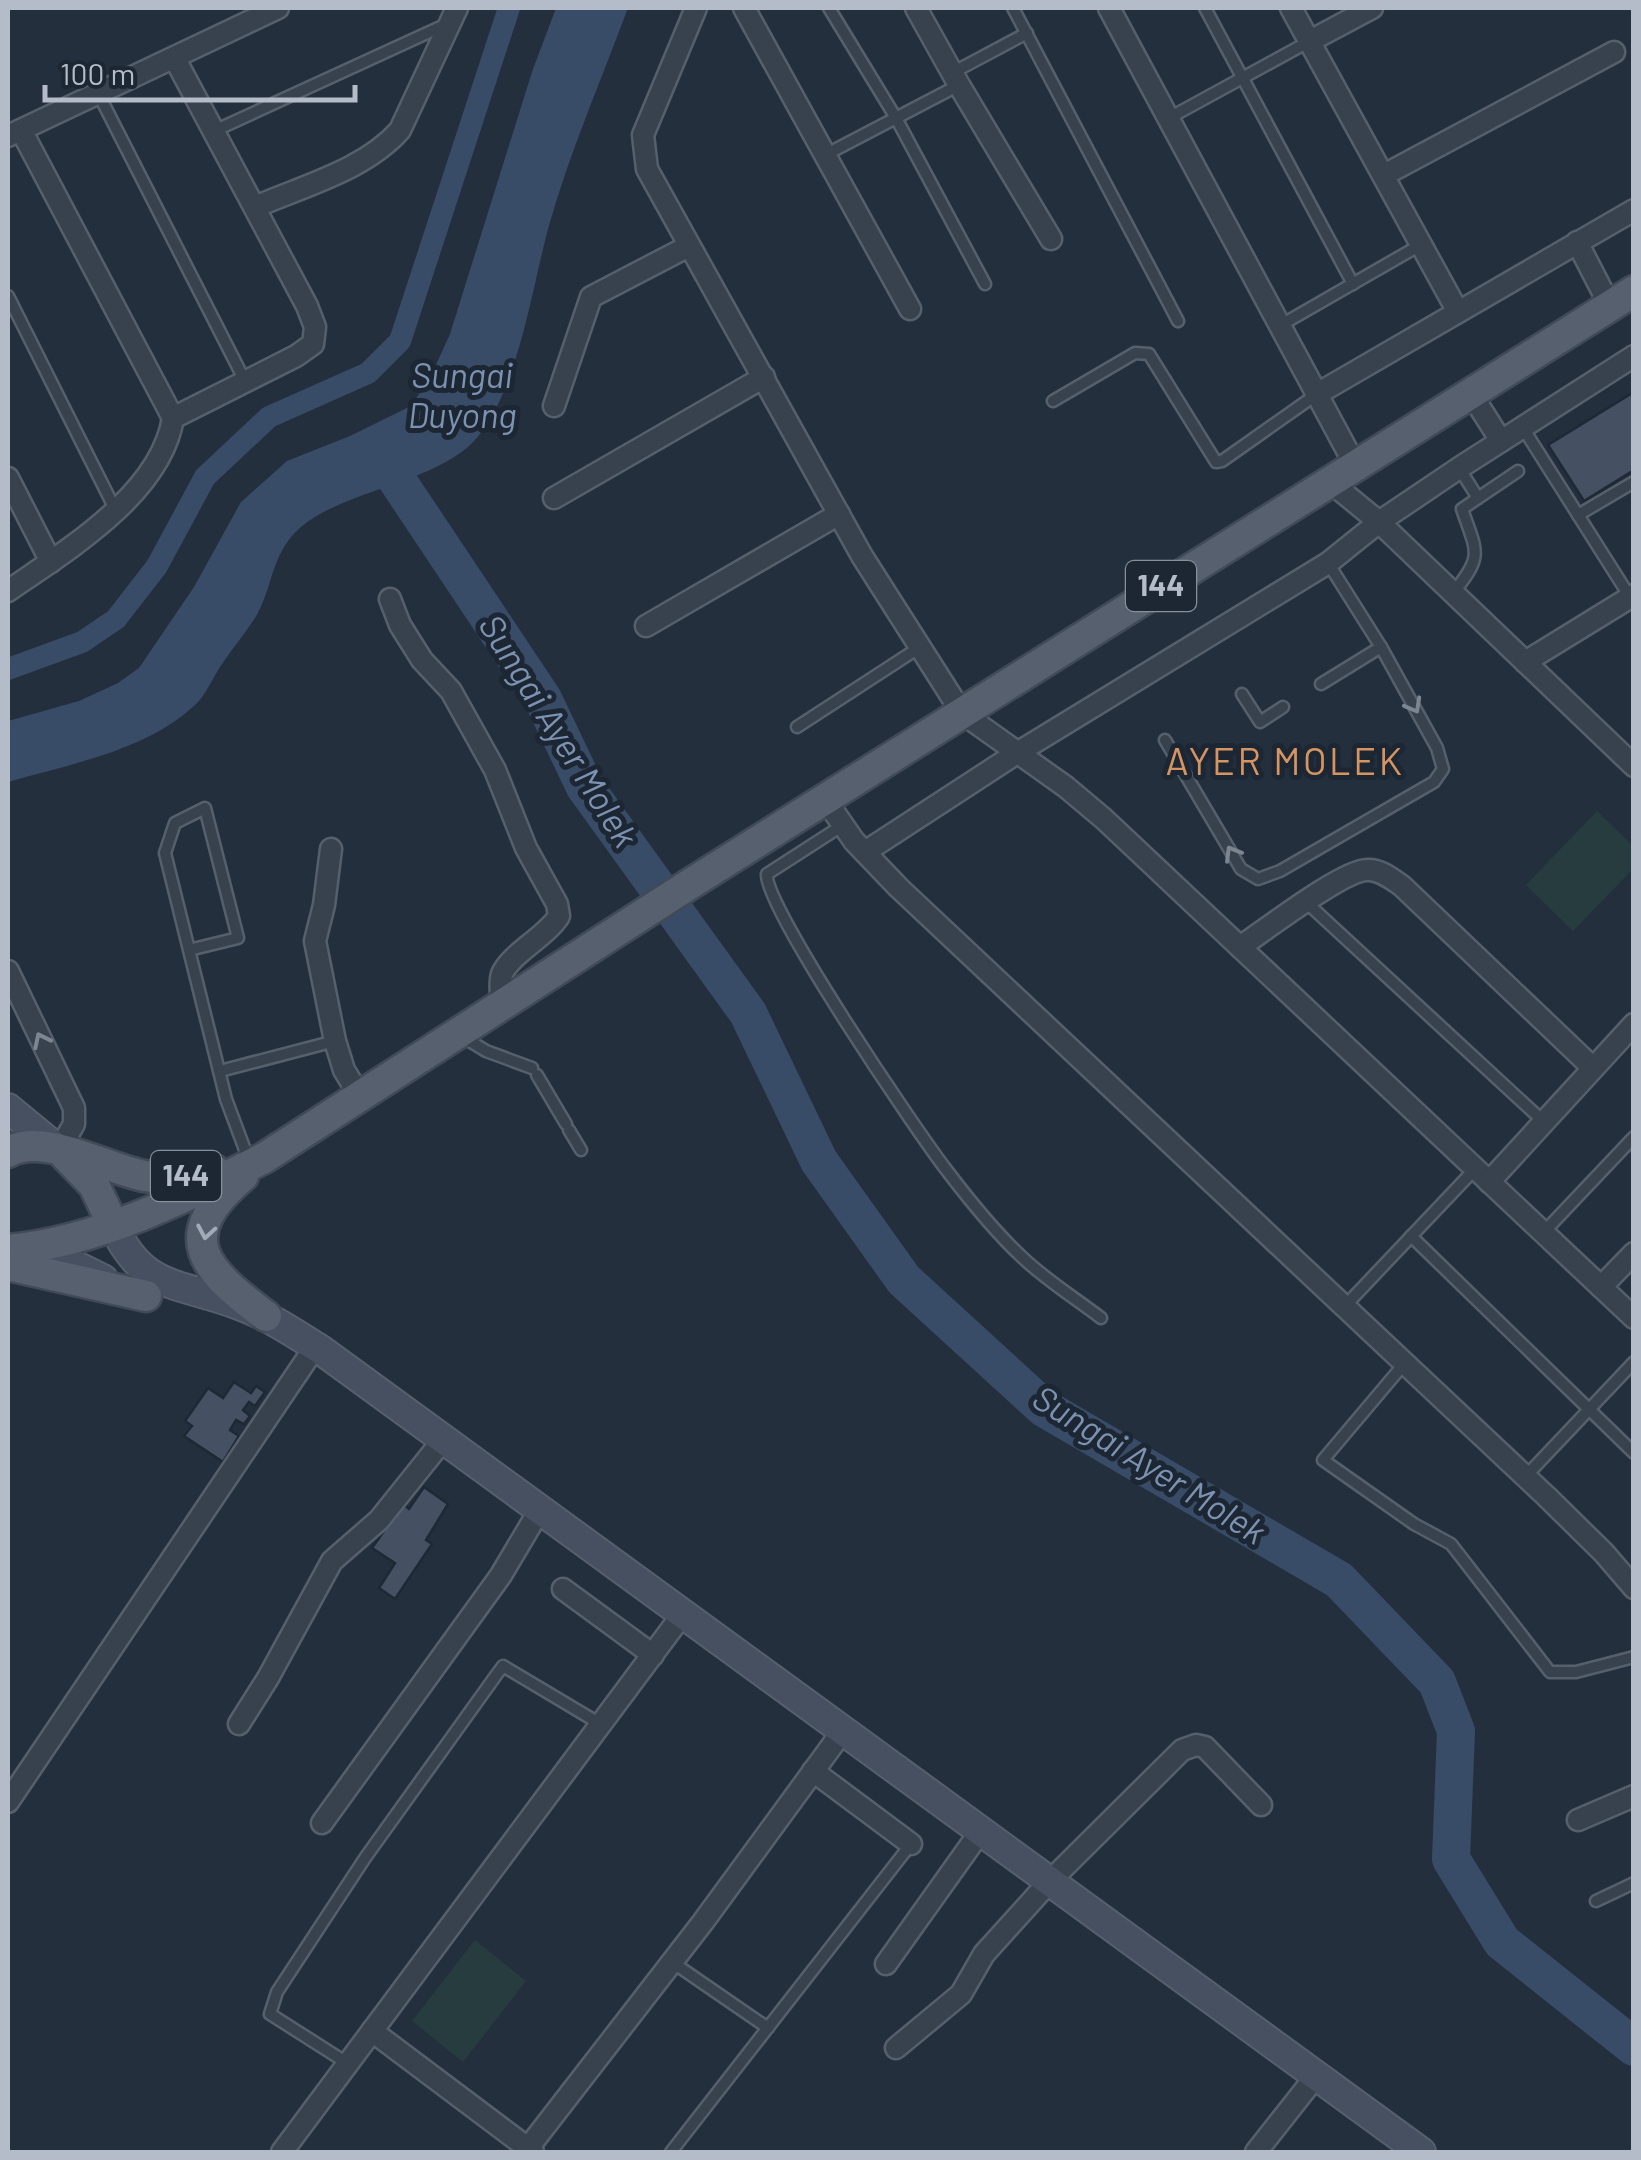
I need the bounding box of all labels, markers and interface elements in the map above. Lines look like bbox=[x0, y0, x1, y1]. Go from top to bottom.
scale bar bbox=[45, 40, 355, 102]
text: 100 m bbox=[60, 55, 135, 91]
water label: Sungai Duyong bbox=[408, 353, 516, 435]
road number: 144 bbox=[1126, 561, 1196, 611]
water label: Sungai Ayer Molek bbox=[471, 606, 648, 854]
one-way arrow bbox=[1401, 695, 1421, 713]
district label: AYER MOLEK bbox=[1166, 737, 1404, 783]
one-way arrow bbox=[1225, 846, 1244, 864]
one-way arrow bbox=[33, 1032, 53, 1050]
road number: 144 bbox=[151, 1151, 221, 1201]
one-way arrow bbox=[196, 1223, 218, 1240]
water label: Sungai Ayer Molek bbox=[1026, 1375, 1274, 1552]

